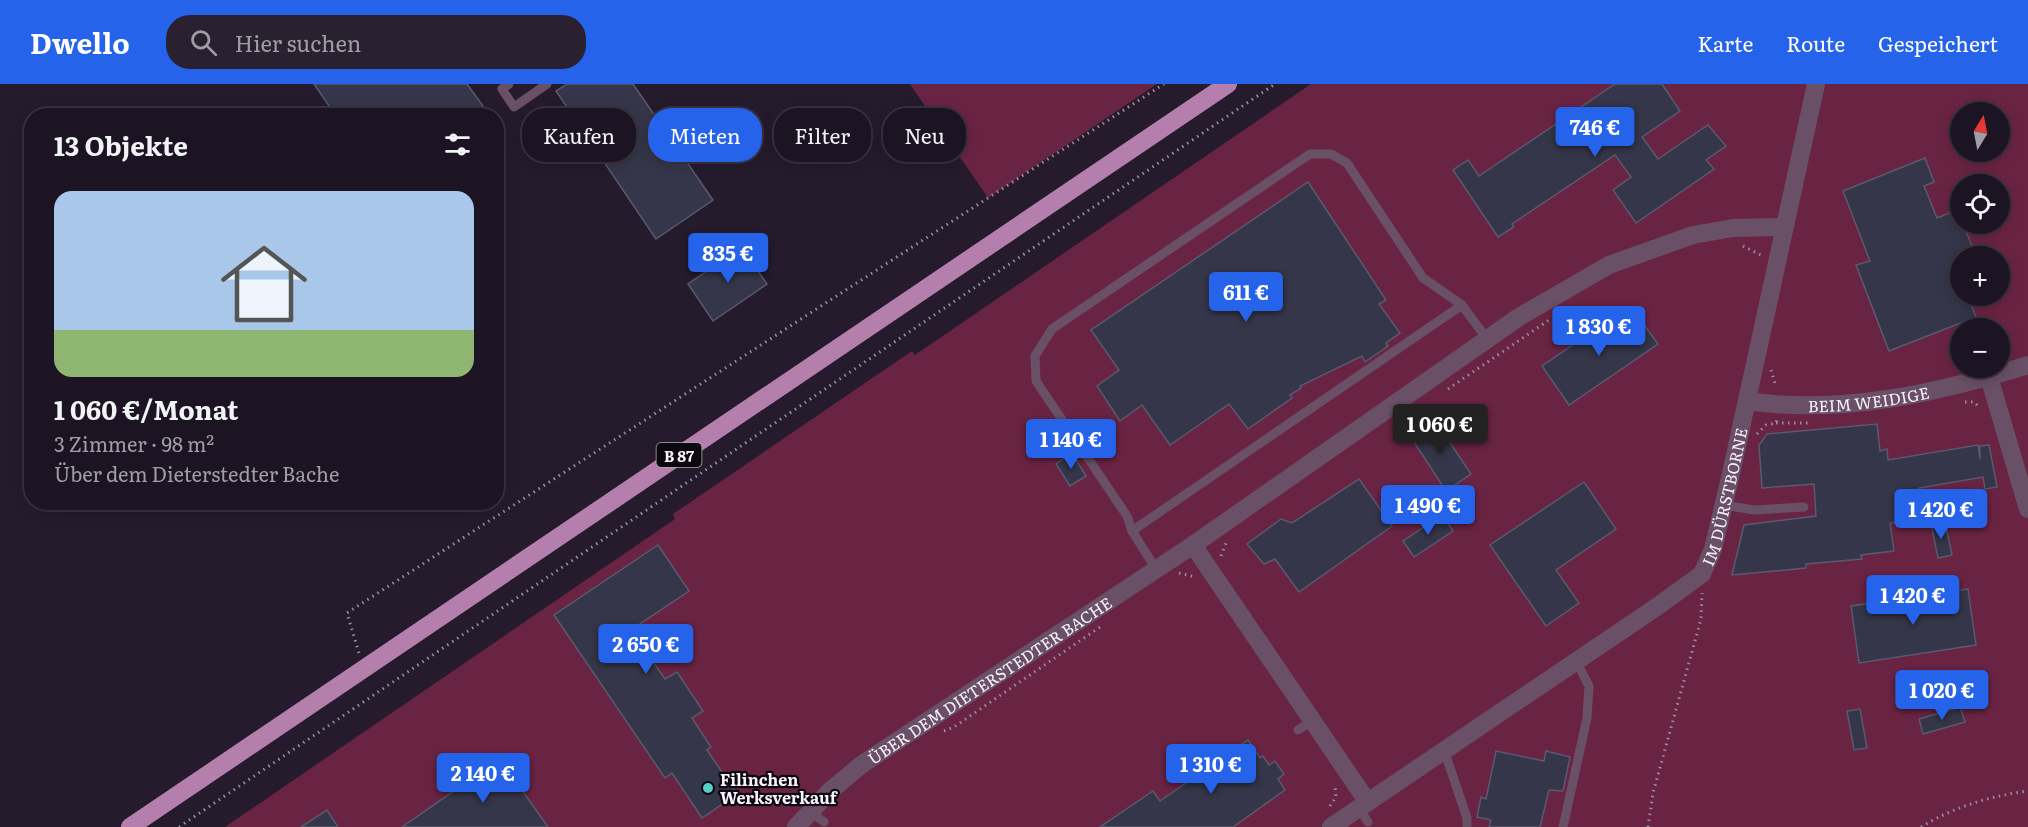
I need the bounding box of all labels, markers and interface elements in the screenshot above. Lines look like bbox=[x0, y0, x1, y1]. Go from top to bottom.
search box bbox=[166, 15, 586, 69]
text: Dwello bbox=[30, 21, 130, 63]
icon: search bbox=[187, 26, 220, 59]
text: Hier suchen bbox=[235, 26, 361, 59]
text: Karte bbox=[1697, 27, 1753, 58]
text: Route bbox=[1786, 27, 1845, 58]
text: Gespeichert bbox=[1878, 27, 1998, 58]
north arrow bbox=[1950, 102, 2010, 162]
map controls bbox=[1950, 102, 2010, 378]
pin: 746 € bbox=[1553, 107, 1637, 158]
chip: Kaufen bbox=[522, 108, 636, 162]
chip: Mieten bbox=[648, 108, 762, 162]
chip: Filter bbox=[774, 108, 871, 162]
chip: Neu bbox=[883, 108, 966, 162]
text: 746 € bbox=[1569, 111, 1621, 141]
text: 13 Objekte bbox=[54, 125, 188, 164]
icon: filters bbox=[441, 128, 474, 161]
button: locate bbox=[1950, 174, 2010, 234]
icon: home bbox=[210, 230, 318, 338]
pin: 835 € bbox=[686, 233, 770, 284]
text: 835 € bbox=[702, 237, 754, 267]
button: + bbox=[1950, 246, 2010, 306]
pin: 611 € bbox=[1204, 272, 1288, 323]
text: 611 € bbox=[1223, 276, 1269, 306]
pin: 1 830 € bbox=[1544, 306, 1654, 357]
text: 1 830 € bbox=[1566, 310, 1632, 340]
button: − bbox=[1950, 318, 2010, 378]
street label: BEIM WEIDIGE bbox=[1808, 380, 1931, 417]
text: 1 060 €/Monat bbox=[54, 389, 238, 428]
pin: 1 060 € bbox=[1385, 404, 1495, 455]
text: 1 060 € bbox=[1407, 408, 1473, 438]
pin: 1 140 € bbox=[1016, 419, 1126, 470]
text: 1 140 € bbox=[1040, 423, 1102, 453]
street label: IM DÜRSTBORNE bbox=[1695, 425, 1753, 570]
text: 3 Zimmer · 98 m² bbox=[54, 428, 214, 458]
road number: B 87 bbox=[656, 443, 702, 467]
text: Über dem Dieterstedter Bache bbox=[54, 458, 339, 488]
pin: 1 490 € bbox=[1373, 485, 1483, 536]
text: 1 490 € bbox=[1395, 489, 1461, 519]
pin: 1 420 € bbox=[1886, 489, 1996, 540]
text: 1 420 € bbox=[1908, 493, 1974, 523]
pin: 1 420 € bbox=[1858, 575, 1968, 626]
text: 1 420 € bbox=[1880, 579, 1946, 609]
street label: ÜBER DEM DIETERSTEDTER BACHE bbox=[862, 590, 1116, 770]
pin: 2 650 € bbox=[591, 624, 701, 675]
text: 2 650 € bbox=[612, 628, 680, 658]
pin: 1 020 € bbox=[1887, 670, 1997, 721]
text: 1 020 € bbox=[1909, 674, 1975, 704]
pin: 1 310 € bbox=[1156, 744, 1266, 795]
text: 1 310 € bbox=[1180, 748, 1242, 778]
pin: 2 140 € bbox=[428, 753, 538, 804]
text: 2 140 € bbox=[451, 757, 515, 787]
place label: Filinchen Werksverkauf bbox=[720, 767, 839, 809]
marker: Filinchen Werksverkauf bbox=[701, 781, 715, 795]

